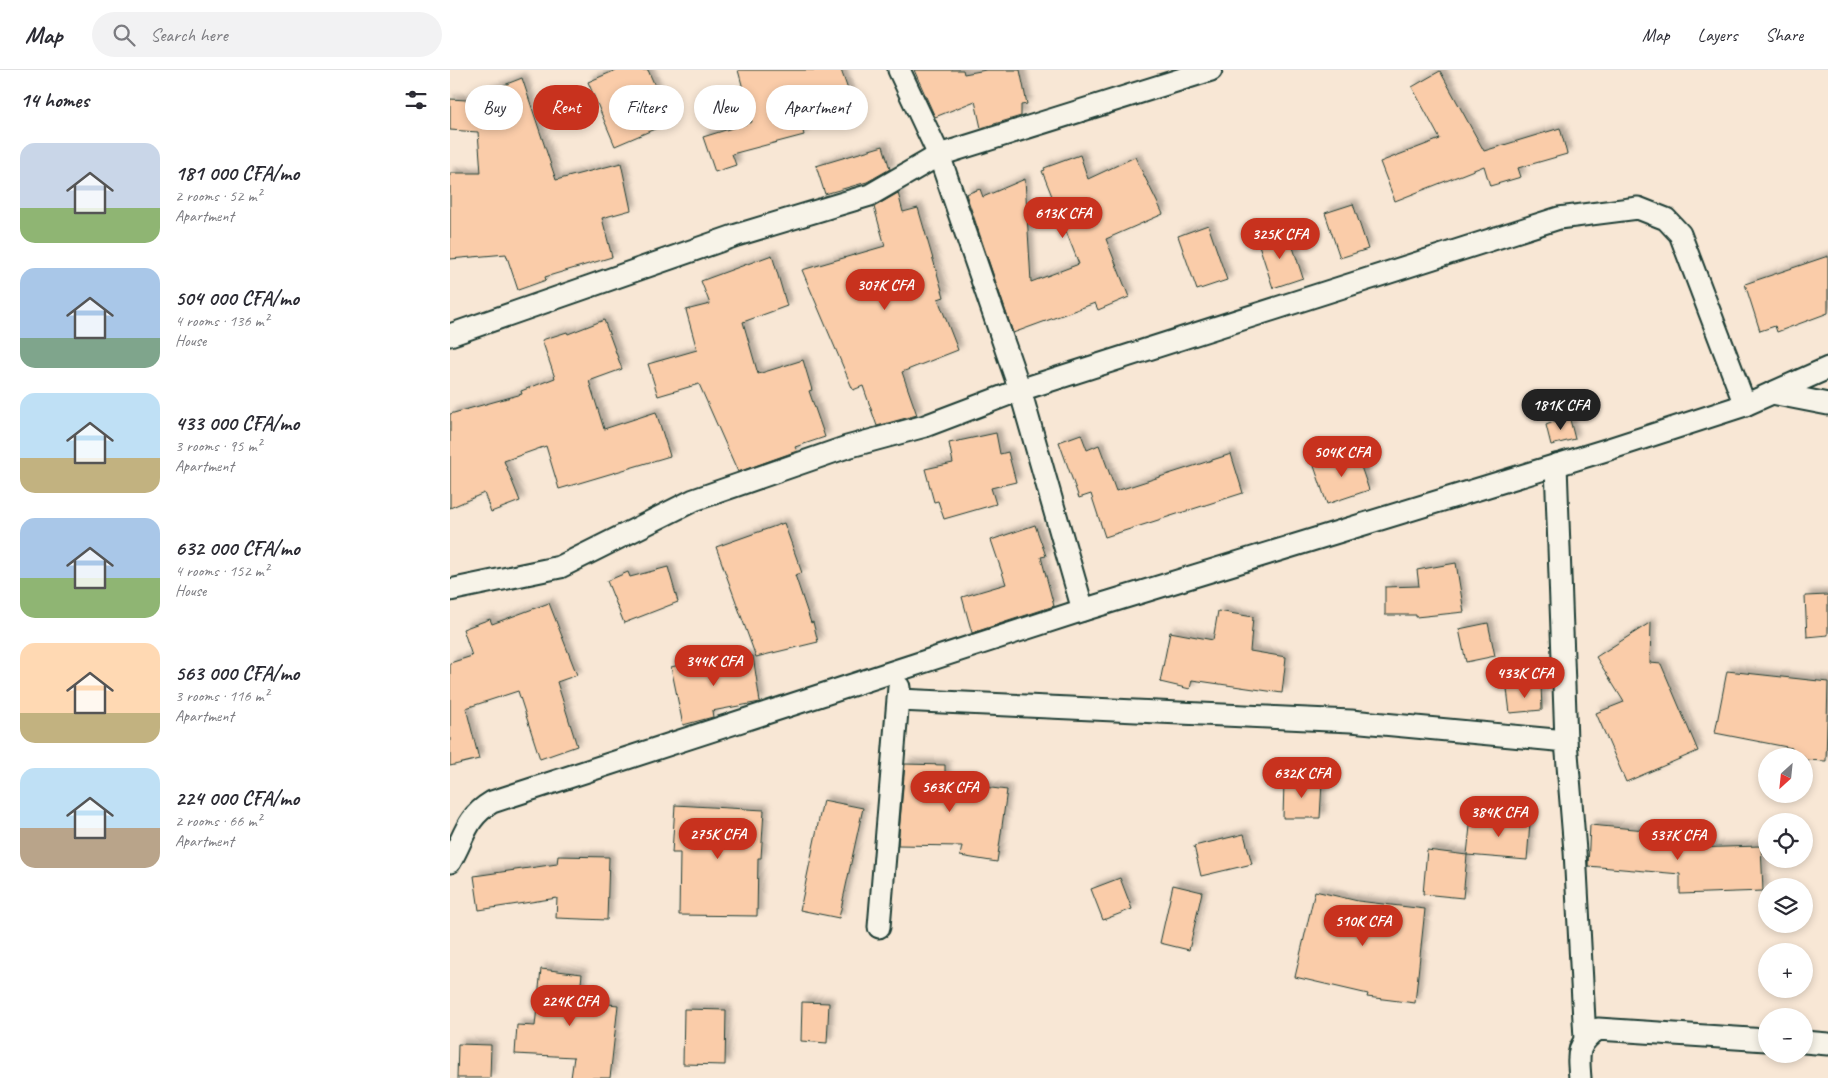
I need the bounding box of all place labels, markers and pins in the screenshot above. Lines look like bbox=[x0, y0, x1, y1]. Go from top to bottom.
pin: 613K CFA bbox=[1011, 196, 1115, 239]
pin: 325K CFA bbox=[1228, 218, 1332, 260]
pin: 307K CFA bbox=[833, 268, 937, 311]
pin: 181K CFA bbox=[1509, 388, 1613, 431]
pin: 504K CFA bbox=[1290, 436, 1394, 478]
pin: 344K CFA bbox=[662, 644, 766, 687]
pin: 433K CFA bbox=[1473, 656, 1577, 699]
pin: 632K CFA bbox=[1250, 756, 1354, 799]
pin: 563K CFA bbox=[898, 770, 1002, 813]
pin: 384K CFA bbox=[1447, 796, 1551, 838]
pin: 275K CFA bbox=[666, 818, 770, 860]
pin: 537K CFA bbox=[1626, 818, 1730, 861]
pin: 510K CFA bbox=[1311, 904, 1415, 947]
pin: 224K CFA bbox=[518, 984, 622, 1027]

